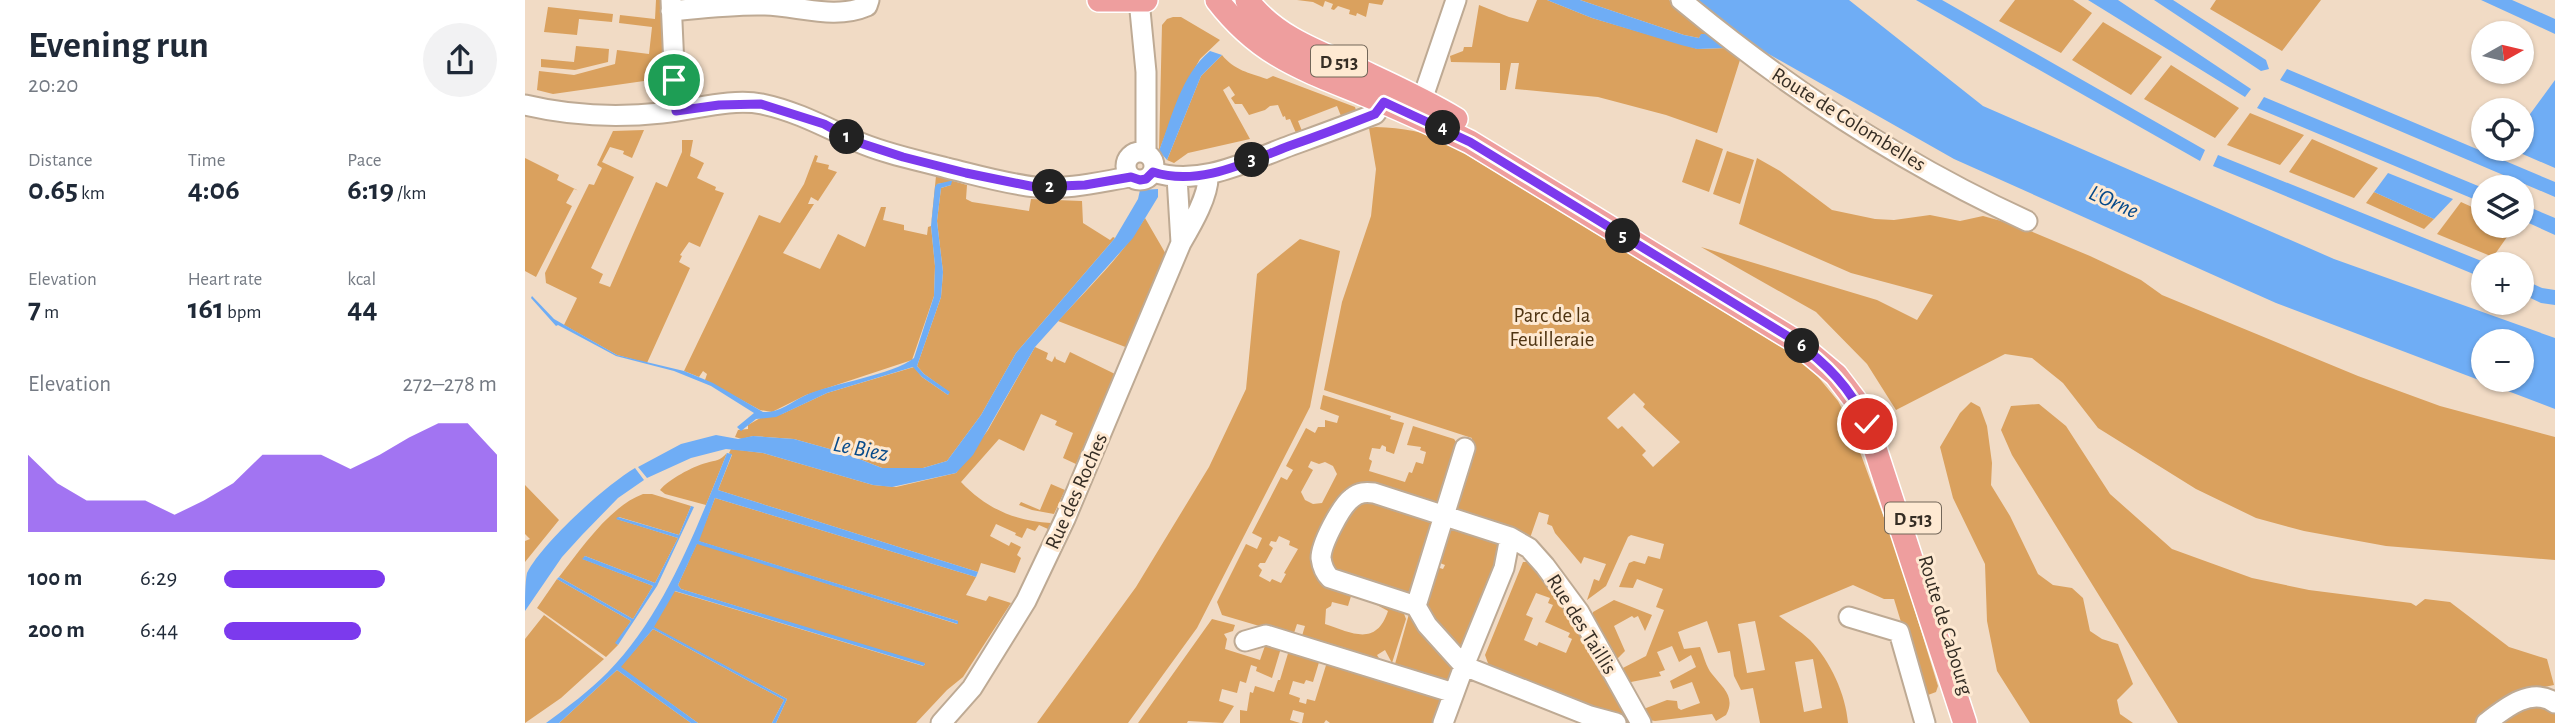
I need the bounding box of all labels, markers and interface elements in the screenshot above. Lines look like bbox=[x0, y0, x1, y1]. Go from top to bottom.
north arrow bbox=[2471, 21, 2534, 84]
map controls bbox=[2471, 21, 2534, 392]
button: share bbox=[423, 23, 497, 97]
text: Evening run bbox=[28, 27, 209, 65]
road number: D 513 bbox=[1311, 45, 1367, 76]
pin bbox=[644, 50, 704, 110]
icon: arrive bbox=[655, 61, 693, 99]
street label: Route de Colombelles bbox=[1768, 64, 1929, 175]
text: 20:20 bbox=[28, 74, 79, 97]
button: locate bbox=[2471, 98, 2534, 161]
pin: 4 bbox=[1425, 110, 1461, 146]
text: 4 bbox=[1438, 118, 1447, 137]
pin: 1 bbox=[829, 120, 865, 154]
text: 1 bbox=[843, 127, 850, 146]
pin: 3 bbox=[1235, 142, 1269, 178]
text: 3 bbox=[1247, 150, 1256, 169]
text: Distance bbox=[28, 151, 92, 170]
text: Time bbox=[188, 151, 226, 170]
text: Pace bbox=[347, 151, 382, 170]
pin: 2 bbox=[1033, 170, 1067, 204]
text: 0.65 bbox=[28, 175, 78, 205]
text: 4:06 bbox=[188, 175, 240, 205]
text: 6:19 bbox=[347, 175, 394, 205]
button: layers bbox=[2471, 175, 2534, 238]
text: 2 bbox=[1045, 177, 1054, 196]
water label: L'Orne bbox=[2085, 181, 2142, 223]
text: km bbox=[78, 184, 105, 203]
text: /km bbox=[394, 184, 426, 203]
pin: 5 bbox=[1605, 218, 1641, 254]
text: 5 bbox=[1618, 226, 1627, 245]
button: + bbox=[2471, 252, 2534, 315]
text: Elevation bbox=[28, 270, 97, 289]
text: Heart rate bbox=[188, 270, 262, 289]
text: kcal bbox=[347, 270, 376, 289]
text: 7 bbox=[28, 294, 41, 324]
text: 161 bbox=[188, 294, 224, 324]
text: 44 bbox=[347, 294, 378, 324]
text: m bbox=[41, 303, 59, 322]
text: bpm bbox=[224, 303, 261, 322]
park label: Parc de la Feuilleraie bbox=[1510, 305, 1594, 350]
pin: 6 bbox=[1785, 328, 1819, 364]
button: − bbox=[2471, 329, 2534, 392]
text: 6 bbox=[1797, 336, 1806, 355]
text: Elevation bbox=[28, 373, 111, 396]
text: 272–278 m bbox=[402, 373, 497, 396]
pin bbox=[1837, 394, 1897, 454]
icon: check bbox=[1848, 405, 1886, 443]
street label: Rue des Roches bbox=[1042, 430, 1111, 552]
water label: Le Biez bbox=[831, 433, 890, 466]
road number: D 513 bbox=[1885, 503, 1941, 534]
street label: Route de Cabourg bbox=[1914, 553, 1977, 698]
text: 100 m bbox=[28, 567, 82, 590]
text: 6:29 bbox=[140, 567, 177, 590]
street label: Rue des Taillis bbox=[1543, 570, 1621, 678]
text: 200 m bbox=[28, 619, 85, 642]
text: 6:44 bbox=[140, 619, 178, 642]

